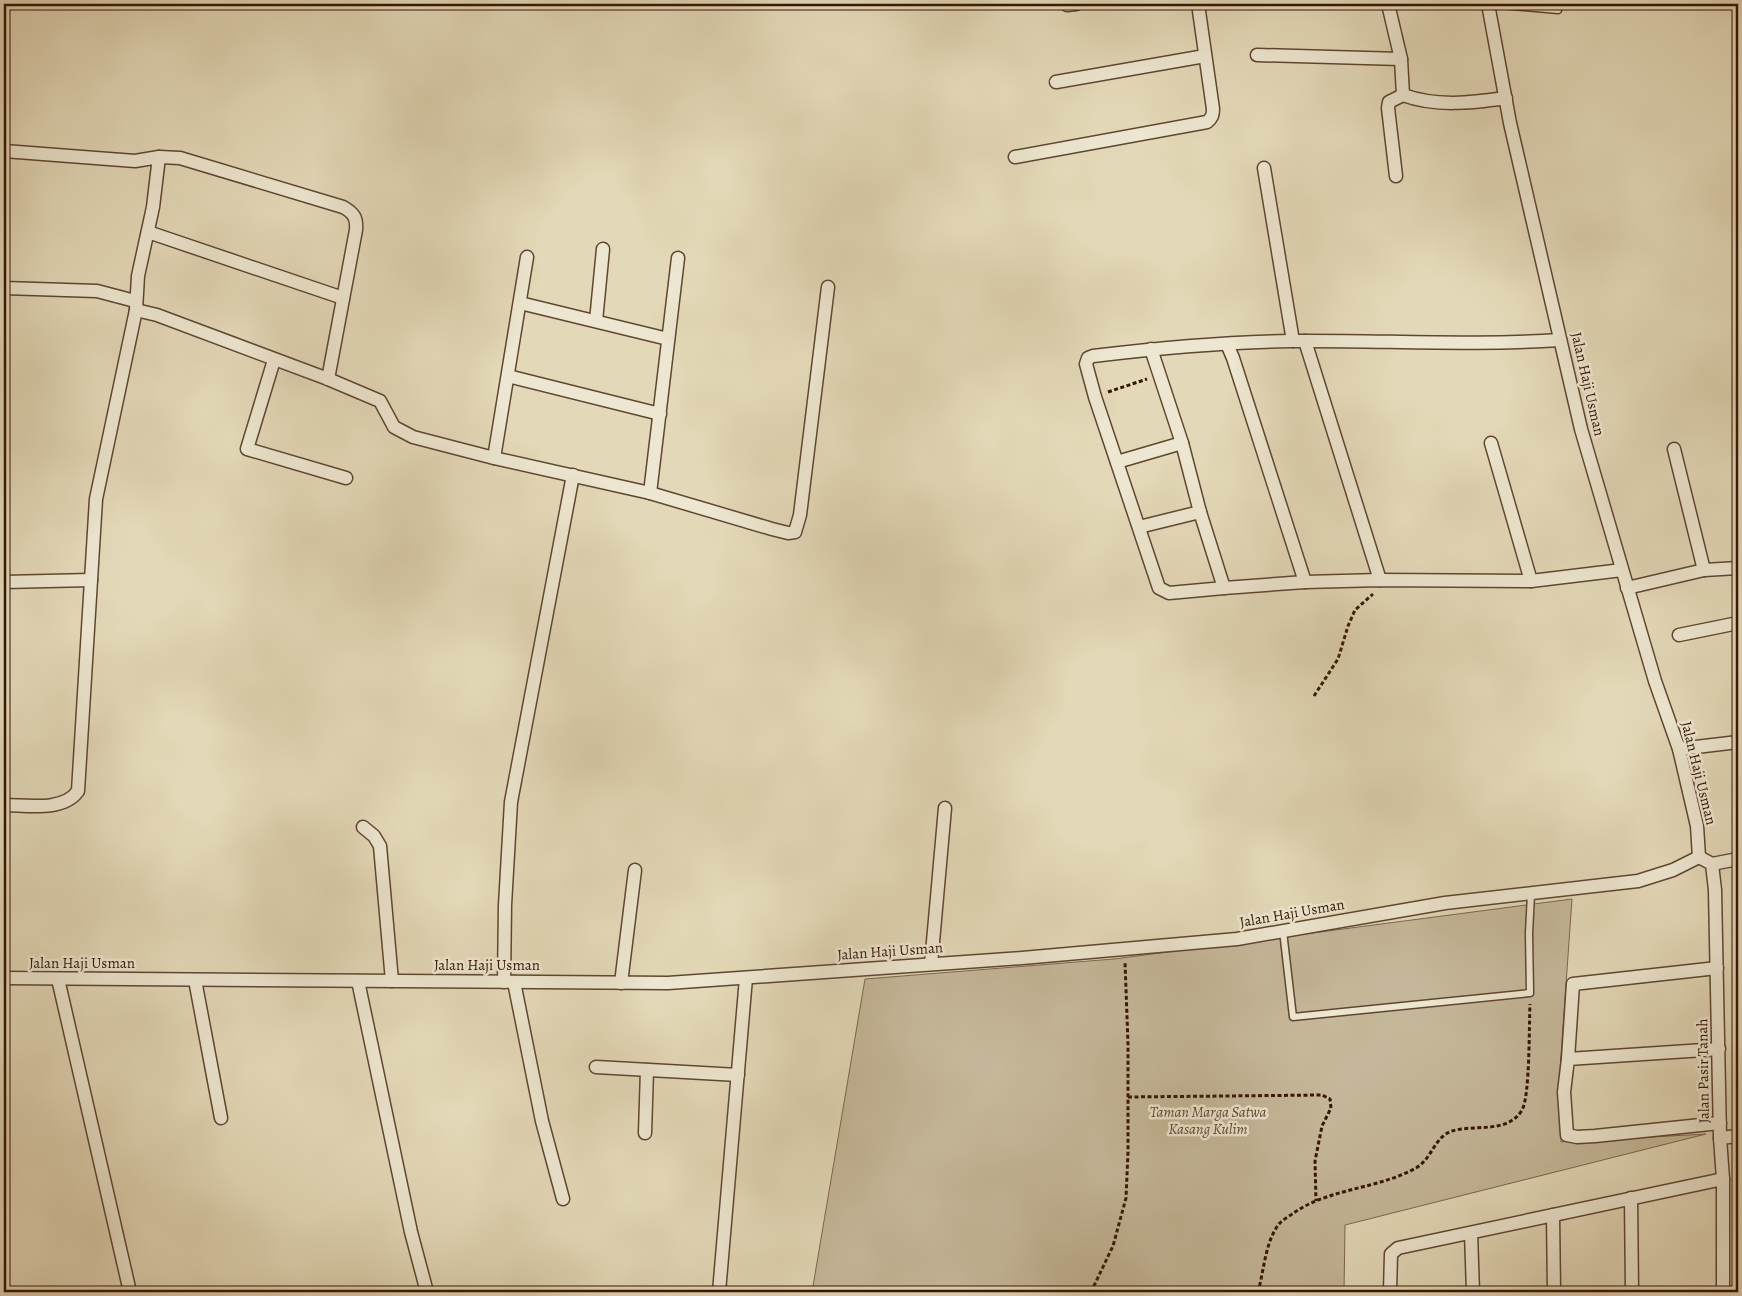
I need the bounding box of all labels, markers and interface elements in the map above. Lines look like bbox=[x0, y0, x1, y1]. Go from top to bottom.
street label: Jalan Haji Usman bbox=[1566, 330, 1610, 438]
street label: Jalan Haji Usman bbox=[1676, 719, 1722, 827]
street label: Jalan Haji Usman bbox=[1238, 894, 1346, 932]
street label: Jalan Haji Usman bbox=[836, 937, 944, 965]
street label: Jalan Haji Usman bbox=[29, 953, 135, 973]
street label: Jalan Haji Usman bbox=[434, 955, 540, 975]
street label: Jalan Pasir Tanah bbox=[1692, 1018, 1714, 1124]
park label: Taman Marga Satwa Kasang Kulim bbox=[1150, 1102, 1266, 1139]

